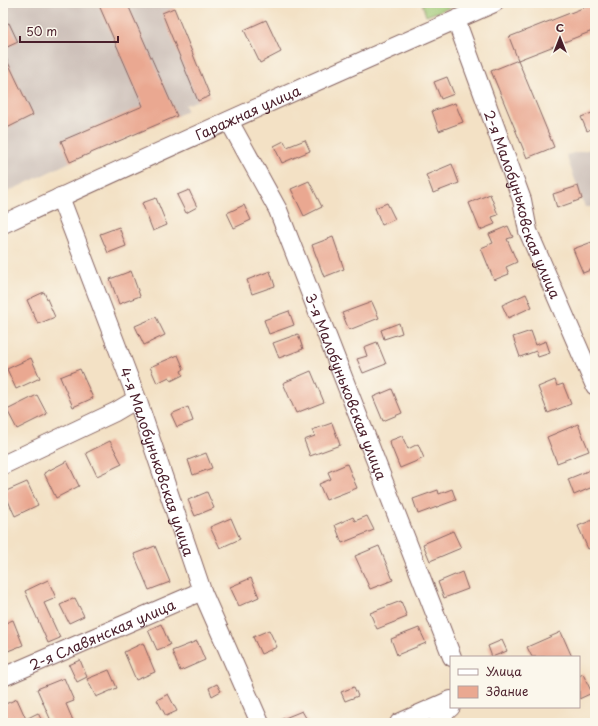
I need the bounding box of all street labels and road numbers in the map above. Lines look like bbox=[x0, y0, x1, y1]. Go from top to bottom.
street label: Гаражная улица bbox=[192, 79, 304, 145]
street label: 2-я Малобуньковская улица bbox=[479, 107, 566, 302]
street label: 3-я Малобуньковская улица bbox=[301, 290, 393, 483]
street label: 4-я Малобуньковская улица bbox=[115, 364, 200, 559]
street label: 2-я Славянская улица bbox=[26, 593, 179, 675]

